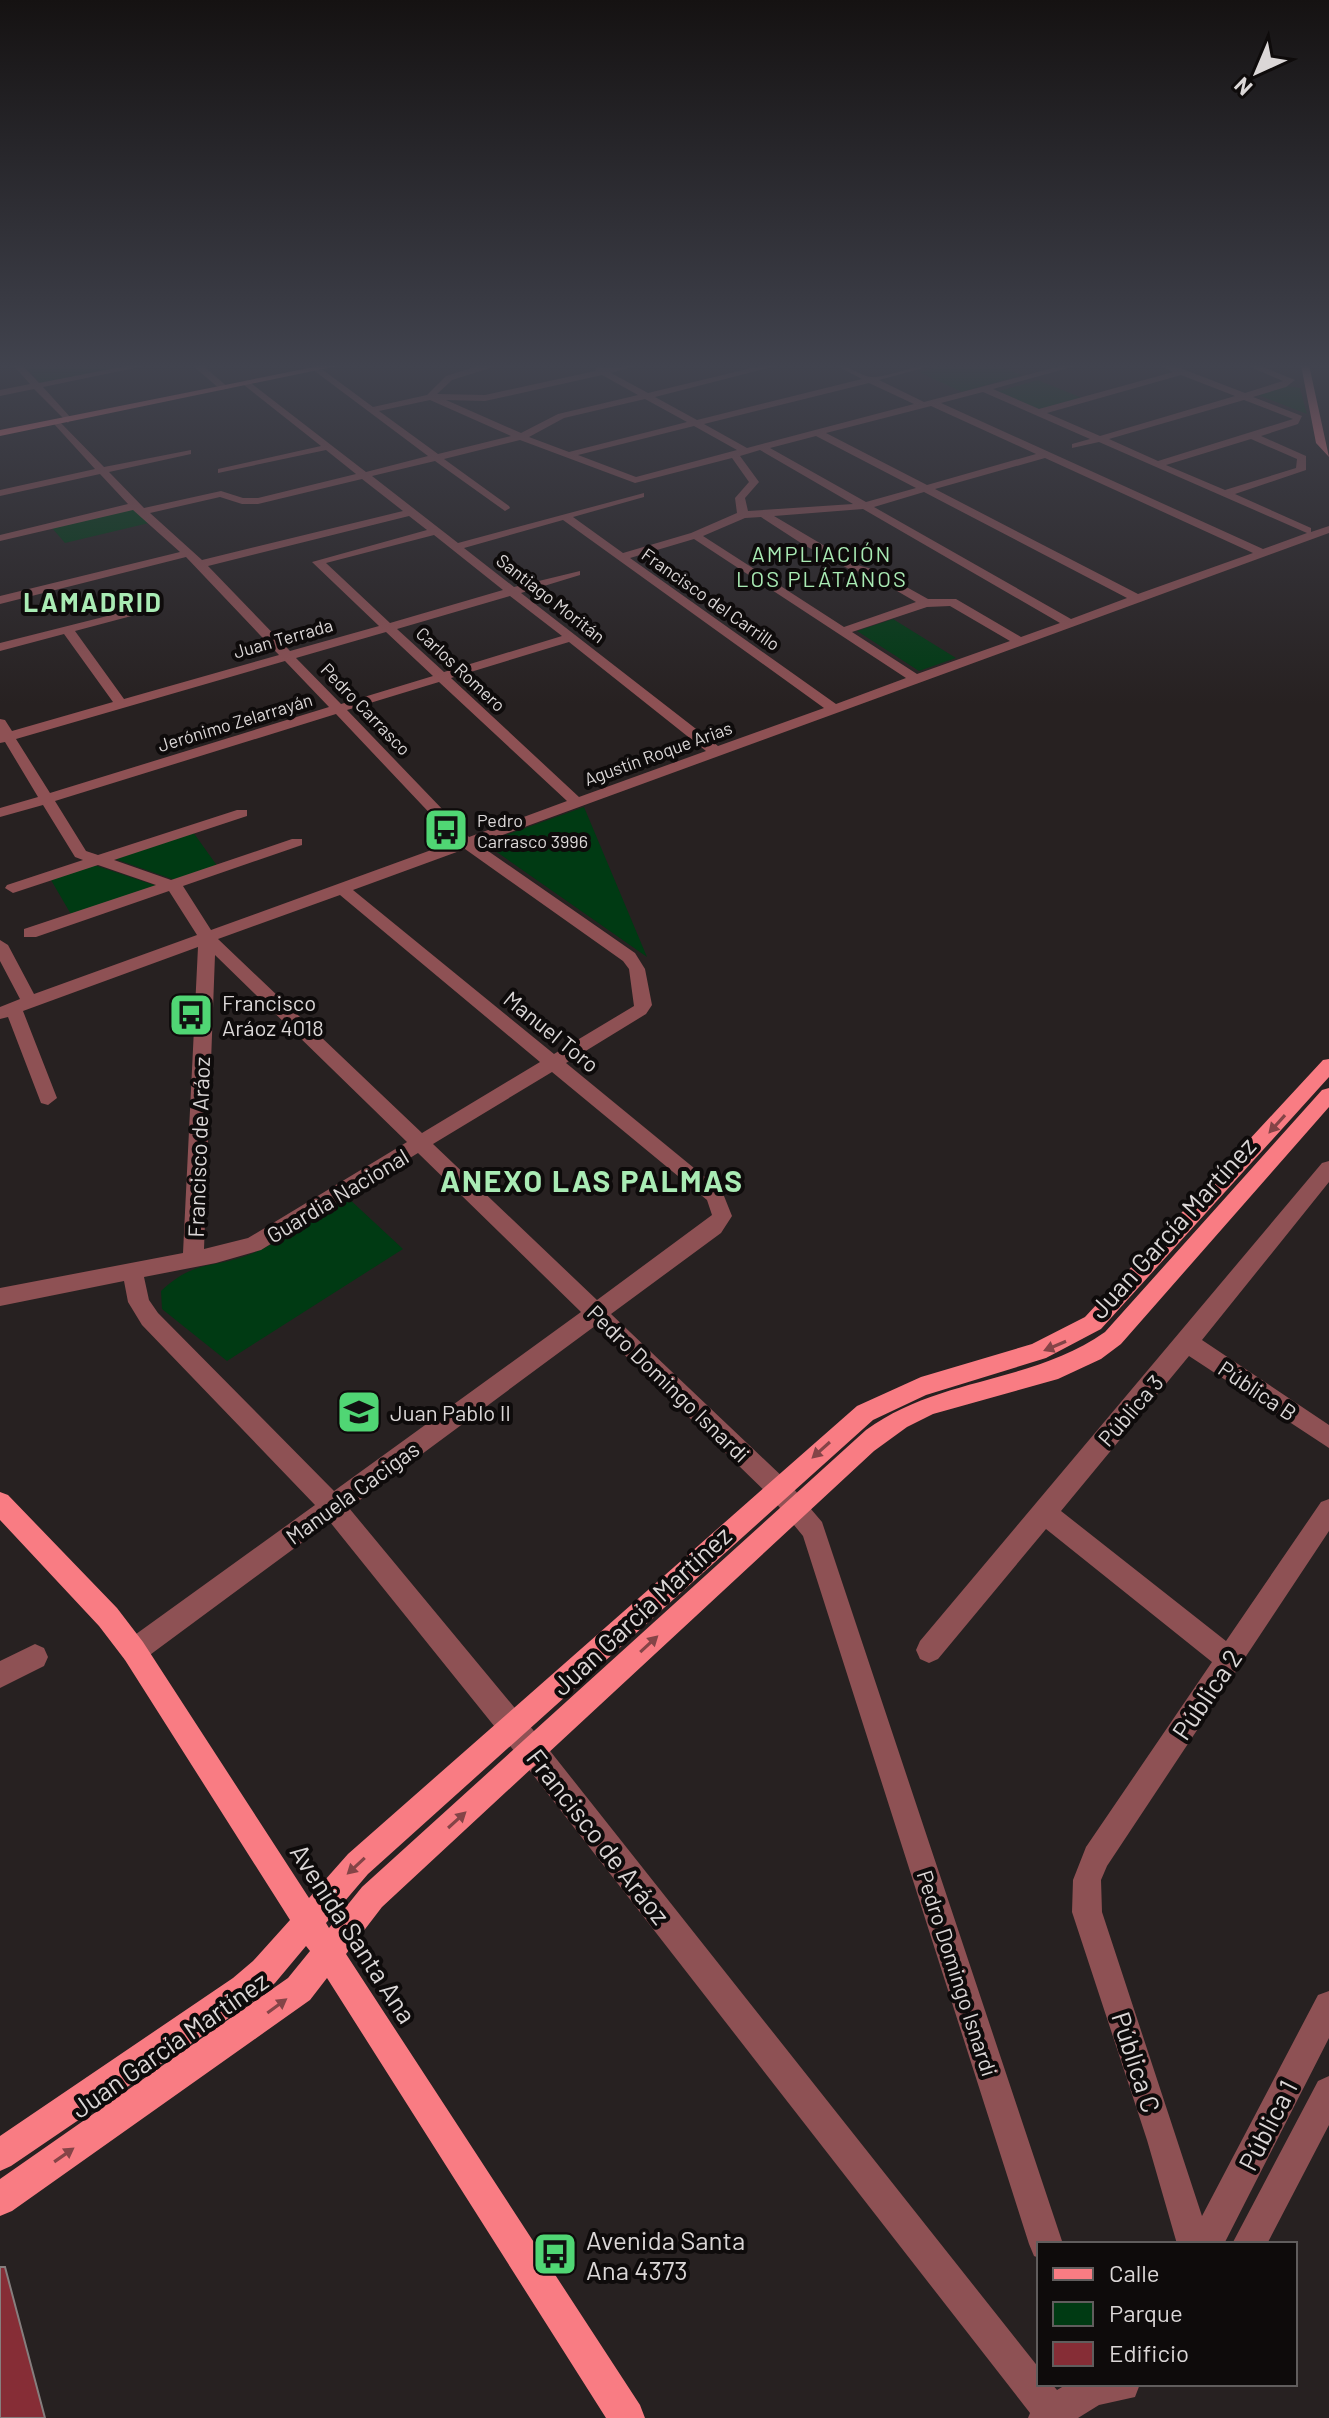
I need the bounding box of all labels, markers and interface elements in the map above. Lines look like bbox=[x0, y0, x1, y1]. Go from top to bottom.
north arrow bbox=[1217, 32, 1297, 112]
text: N bbox=[1228, 73, 1257, 102]
district label: AMPLIACIÓN LOS PLÁTANOS bbox=[736, 540, 908, 591]
street label: Francisco del Carrillo bbox=[638, 543, 784, 655]
street label: Santiago Moritán bbox=[492, 549, 610, 647]
district label: LAMADRID bbox=[23, 586, 163, 617]
street label: Juan Terrada bbox=[231, 613, 335, 663]
street label: Carlos Romero bbox=[412, 622, 510, 716]
street label: Pedro Carrasco bbox=[317, 658, 415, 760]
street label: Jerónimo Zelarrayán bbox=[155, 688, 315, 756]
street label: Agustín Roque Arias bbox=[581, 716, 735, 790]
bus stop icon: Pedro Carrasco 3996 bbox=[422, 806, 470, 854]
place label: Pedro Carrasco 3996 bbox=[477, 809, 588, 852]
street label: Manuel Toro bbox=[499, 985, 605, 1077]
place label: Francisco Aráoz 4018 bbox=[222, 989, 324, 1040]
bus stop icon: Francisco Aráoz 4018 bbox=[167, 991, 215, 1039]
street label: Francisco de Aráoz bbox=[182, 1056, 214, 1238]
one-way arrow bbox=[1269, 1114, 1287, 1133]
street label: Juan García Martínez bbox=[1082, 1130, 1262, 1324]
street label: Guardia Nacional bbox=[261, 1142, 413, 1248]
district label: ANEXO LAS PALMAS bbox=[440, 1162, 744, 1198]
street label: Pedro Domingo Isnardi bbox=[583, 1299, 755, 1467]
one-way arrow bbox=[1043, 1339, 1067, 1352]
street label: Pública B bbox=[1214, 1354, 1302, 1426]
street label: Pública 3 bbox=[1092, 1369, 1168, 1451]
school or university icon: Juan Pablo II bbox=[335, 1388, 383, 1436]
place label: Juan Pablo II bbox=[390, 1399, 511, 1425]
street label: Manuela Cacigas bbox=[280, 1435, 424, 1549]
one-way arrow bbox=[812, 1441, 832, 1458]
street label: Juan García Martínez bbox=[545, 1519, 737, 1701]
one-way arrow bbox=[639, 1636, 658, 1654]
street label: Pública 2 bbox=[1165, 1643, 1247, 1745]
street label: Francisco de Aráoz bbox=[521, 1742, 677, 1930]
one-way arrow bbox=[447, 1812, 467, 1829]
street label: Avenida Santa Ana bbox=[284, 1837, 424, 2029]
one-way arrow bbox=[347, 1857, 366, 1875]
street label: Pedro Domingo Isnardi bbox=[912, 1867, 1004, 2079]
street label: Juan García Martínez bbox=[65, 1964, 273, 2124]
one-way arrow bbox=[266, 1998, 288, 2014]
street label: Pública C bbox=[1106, 2008, 1168, 2116]
street label: Pública 1 bbox=[1231, 2075, 1303, 2175]
one-way arrow bbox=[54, 2148, 75, 2163]
place label: Avenida Santa Ana 4373 bbox=[586, 2224, 745, 2285]
bus stop icon: Avenida Santa Ana 4373 bbox=[531, 2230, 579, 2278]
legend bbox=[1037, 2242, 1297, 2386]
text: Calle bbox=[1109, 2258, 1160, 2287]
text: Parque bbox=[1109, 2298, 1183, 2327]
text: Edificio bbox=[1109, 2338, 1189, 2367]

